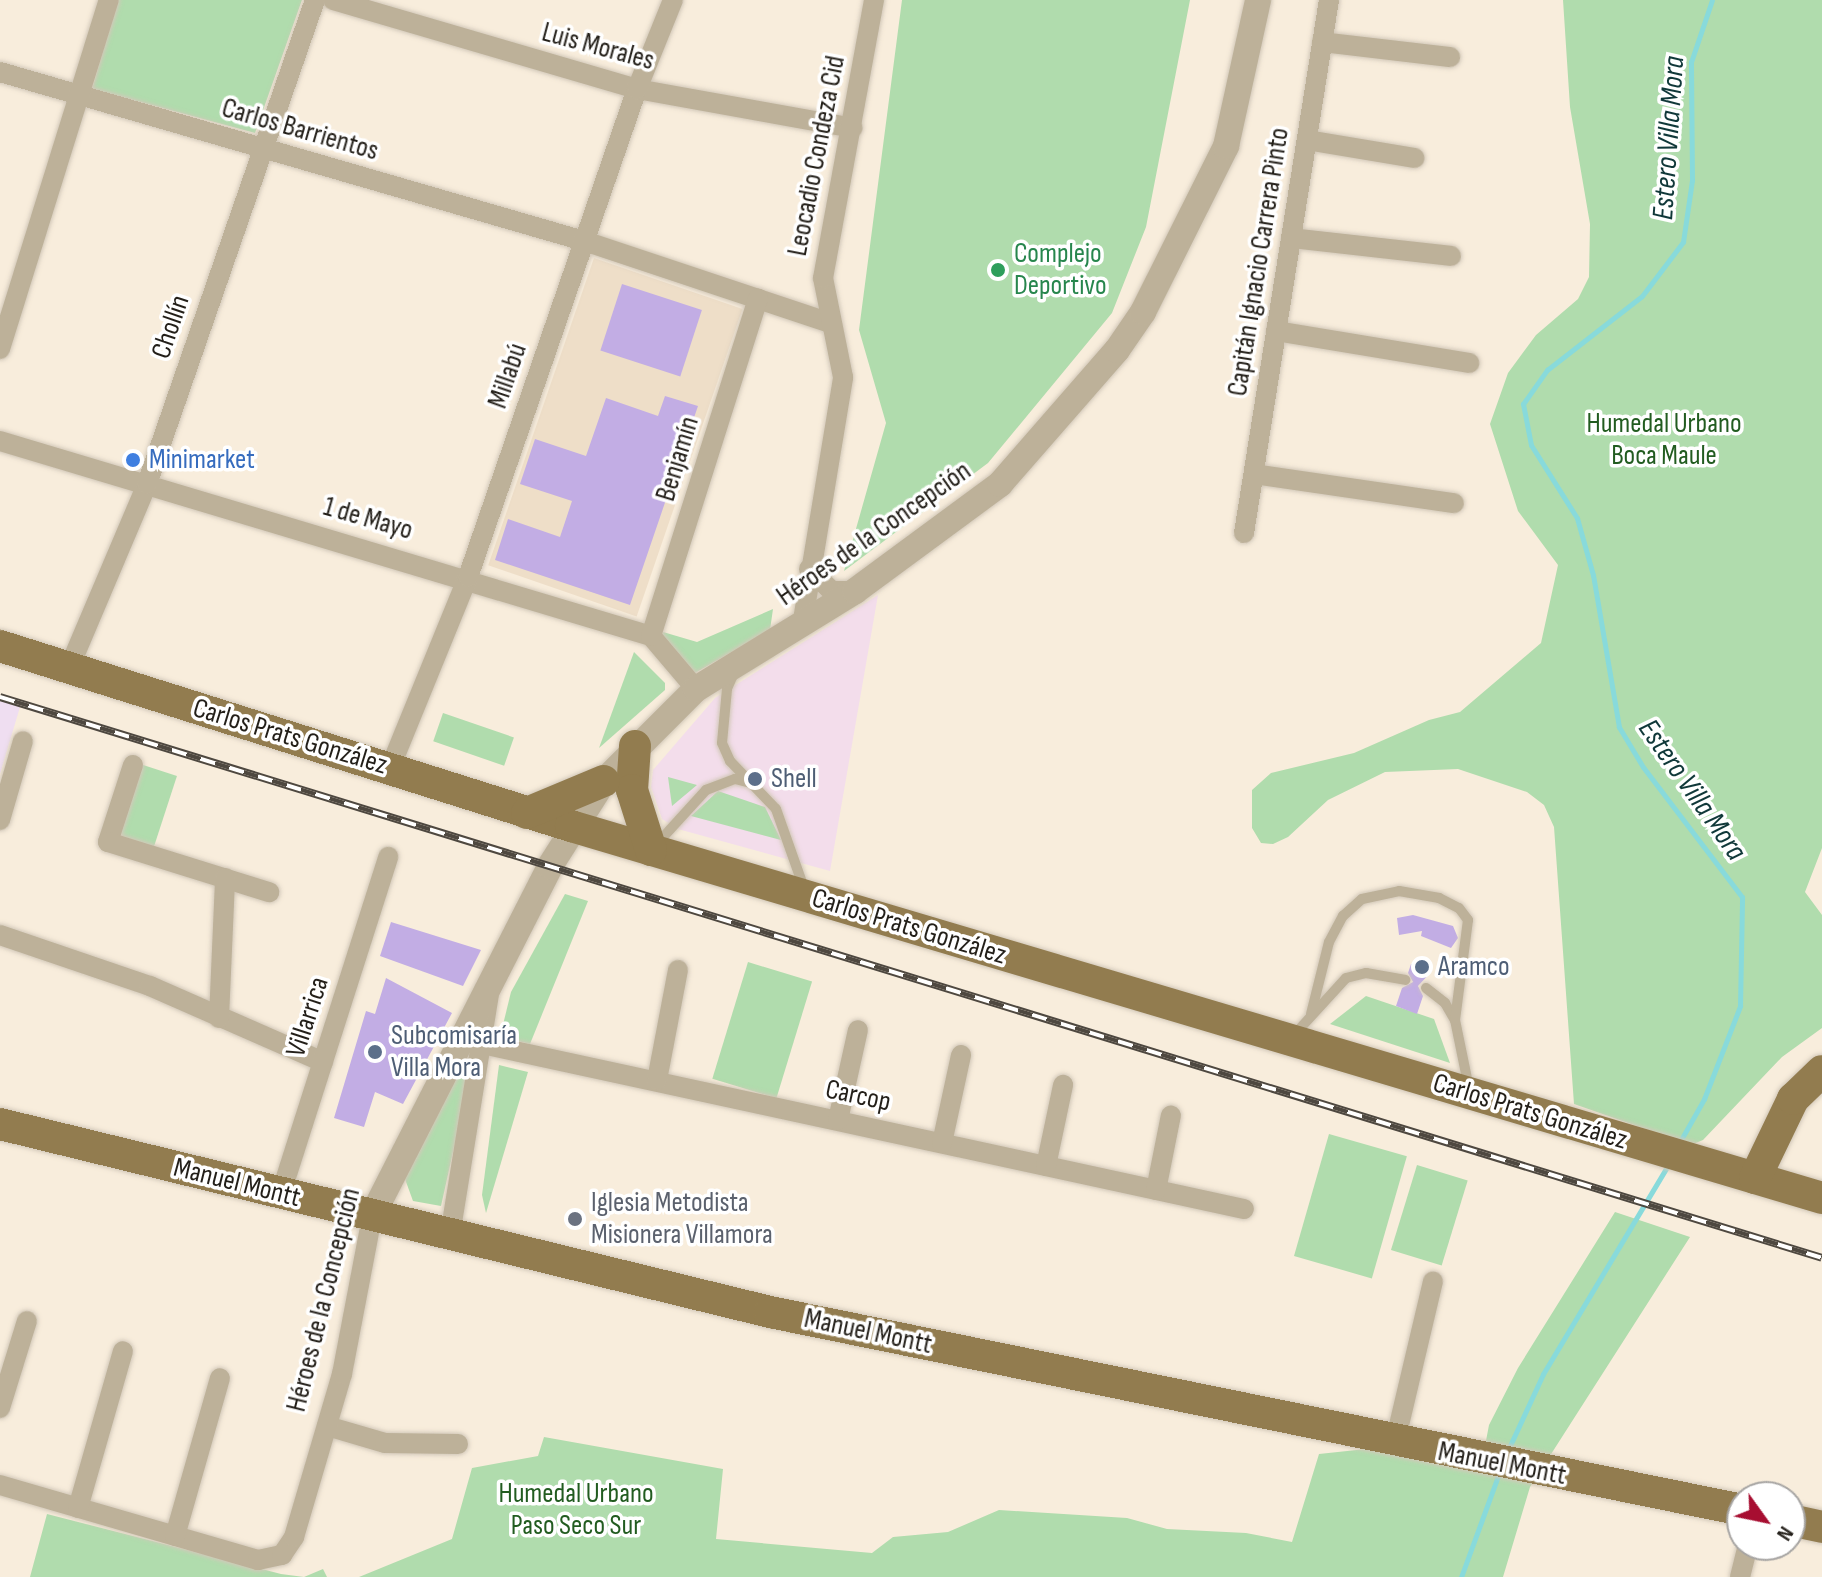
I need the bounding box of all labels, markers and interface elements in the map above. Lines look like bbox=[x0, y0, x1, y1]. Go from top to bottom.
street label: Luis Morales bbox=[538, 16, 658, 78]
street label: Leocadio Condeza Cid bbox=[781, 53, 853, 259]
water label: Estero Villa Mora bbox=[1645, 55, 1693, 221]
street label: Carlos Barrientos bbox=[218, 92, 382, 168]
street label: Capitán Ignacio Carrera Pinto bbox=[1221, 125, 1297, 399]
place label: Complejo Deportivo bbox=[1014, 237, 1107, 303]
marker: Complejo Deportivo bbox=[989, 261, 1007, 279]
street label: Chollín bbox=[145, 291, 197, 363]
street label: Millabú bbox=[481, 339, 535, 413]
park label: Humedal Urbano Boca Maule bbox=[1586, 407, 1742, 473]
street label: Benjamín bbox=[649, 413, 707, 505]
place label: Minimarket bbox=[149, 443, 255, 477]
marker: Minimarket bbox=[124, 451, 142, 469]
street label: Héroes de la Concepción bbox=[771, 455, 977, 613]
street label: 1 de Mayo bbox=[320, 490, 416, 548]
street label: Carlos Prats González bbox=[189, 692, 391, 782]
water label: Estero Villa Mora bbox=[1630, 712, 1754, 868]
place label: Shell bbox=[771, 762, 817, 796]
marker: Shell bbox=[746, 770, 764, 788]
street label: Carlos Prats González bbox=[808, 882, 1010, 972]
place label: Aramco bbox=[1438, 950, 1510, 984]
marker: Aramco bbox=[1413, 958, 1431, 976]
street label: Villarrica bbox=[279, 973, 337, 1061]
place label: Subcomisaría Villa Mora bbox=[391, 1019, 517, 1085]
marker: Subcomisaría Villa Mora bbox=[366, 1043, 384, 1061]
street label: Carlos Prats González bbox=[1429, 1067, 1631, 1157]
street label: Carcop bbox=[822, 1073, 894, 1119]
street label: Manuel Montt bbox=[170, 1151, 304, 1215]
street label: Héroes de la Concepción bbox=[280, 1185, 368, 1415]
place label: Iglesia Metodista Misionera Villamora bbox=[591, 1186, 773, 1252]
marker: Iglesia Metodista Misionera Villamora bbox=[566, 1210, 584, 1228]
street label: Manuel Montt bbox=[801, 1302, 935, 1362]
street label: Manuel Montt bbox=[1435, 1435, 1569, 1493]
park label: Humedal Urbano Paso Seco Sur bbox=[498, 1477, 654, 1543]
north arrow bbox=[1726, 1481, 1806, 1561]
text: N bbox=[1770, 1521, 1799, 1546]

